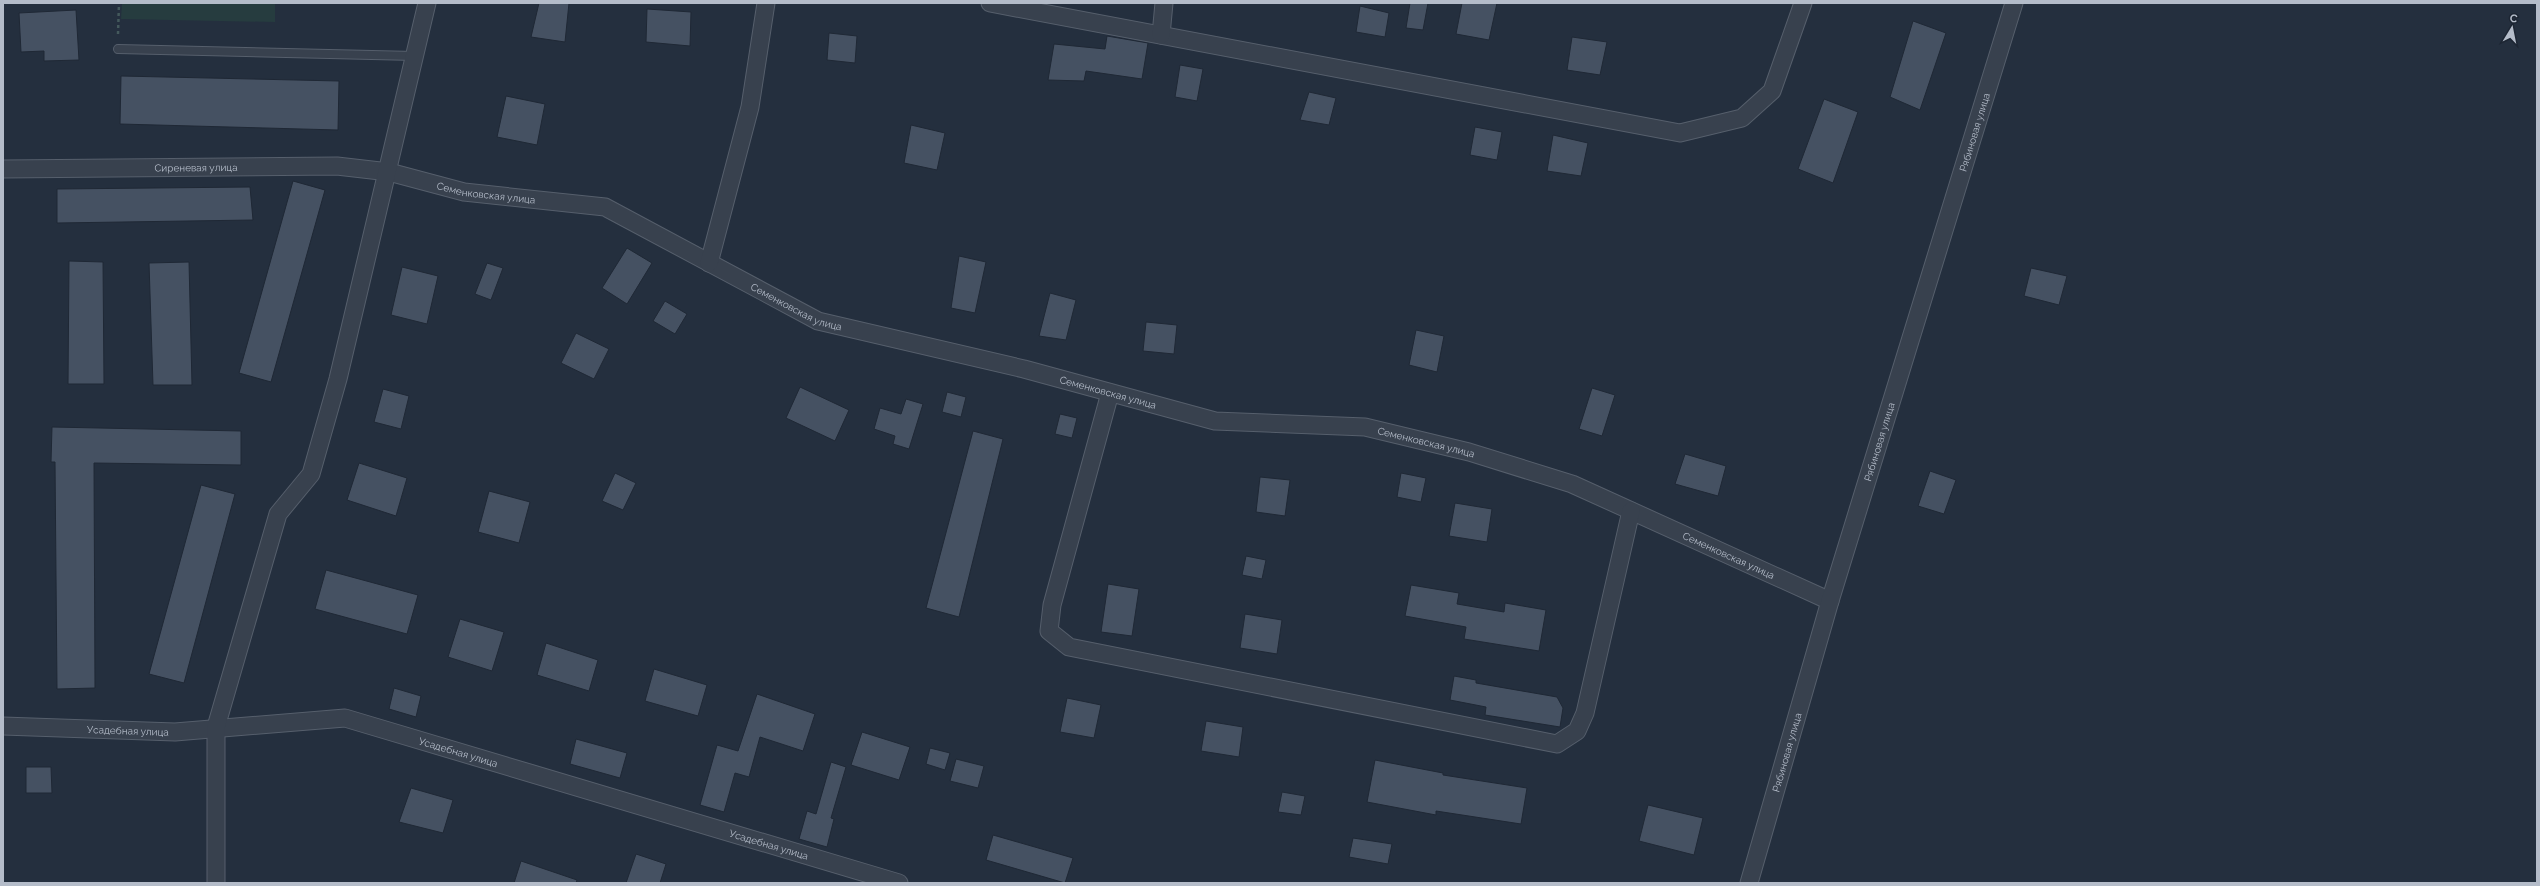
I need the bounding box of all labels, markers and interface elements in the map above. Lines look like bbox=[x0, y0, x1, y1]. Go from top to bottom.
north arrow bbox=[2492, 8, 2532, 48]
text: С bbox=[2509, 12, 2519, 26]
street label: Рябиновая улица bbox=[1957, 92, 1992, 173]
street label: Сиреневая улица bbox=[154, 162, 238, 174]
street label: Семенковская улица bbox=[436, 180, 536, 206]
street label: Семенковская улица bbox=[749, 281, 843, 332]
street label: Семенковская улица bbox=[1058, 374, 1157, 411]
street label: Рябиновая улица bbox=[1862, 401, 1897, 483]
street label: Семенковская улица bbox=[1376, 425, 1476, 459]
street label: Семенковская улица bbox=[1681, 530, 1776, 581]
street label: Рябиновая улица bbox=[1770, 712, 1804, 793]
street label: Усадебная улица bbox=[87, 724, 169, 738]
street label: Усадебная улица bbox=[417, 735, 499, 769]
street label: Усадебная улица bbox=[728, 828, 810, 862]

